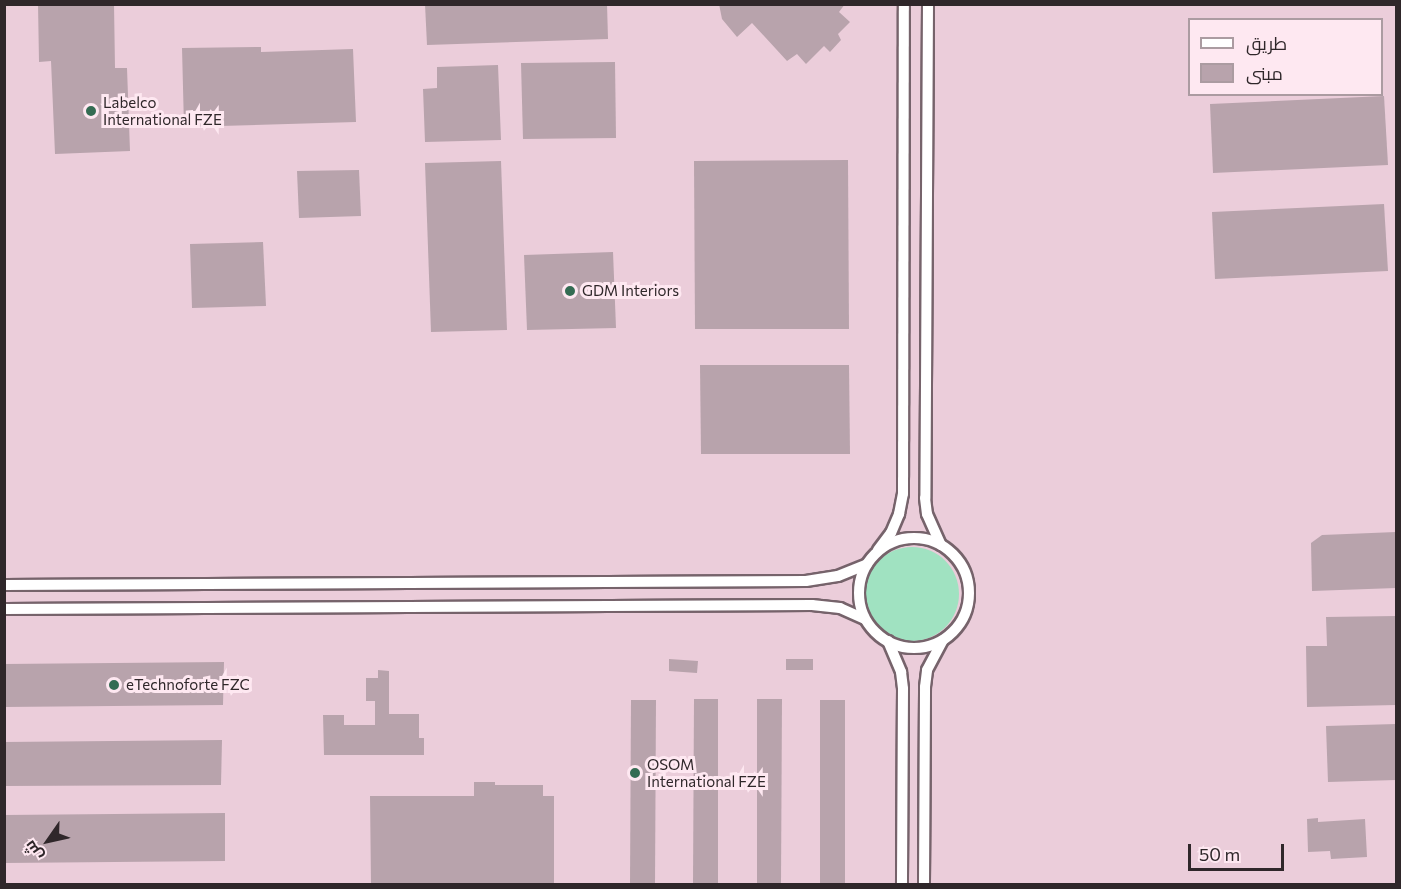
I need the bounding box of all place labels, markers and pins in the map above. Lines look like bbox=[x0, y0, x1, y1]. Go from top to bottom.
place label: Labelco International FZE bbox=[103, 93, 222, 128]
marker: Labelco International FZE bbox=[84, 104, 98, 118]
place label: GDM Interiors bbox=[582, 282, 679, 300]
marker: GDM Interiors bbox=[563, 284, 577, 298]
place label: eTechnoforte FZC bbox=[126, 676, 250, 694]
marker: eTechnoforte FZC bbox=[107, 678, 121, 692]
place label: OSOM International FZE bbox=[647, 755, 766, 790]
marker: OSOM International FZE bbox=[628, 766, 642, 780]

